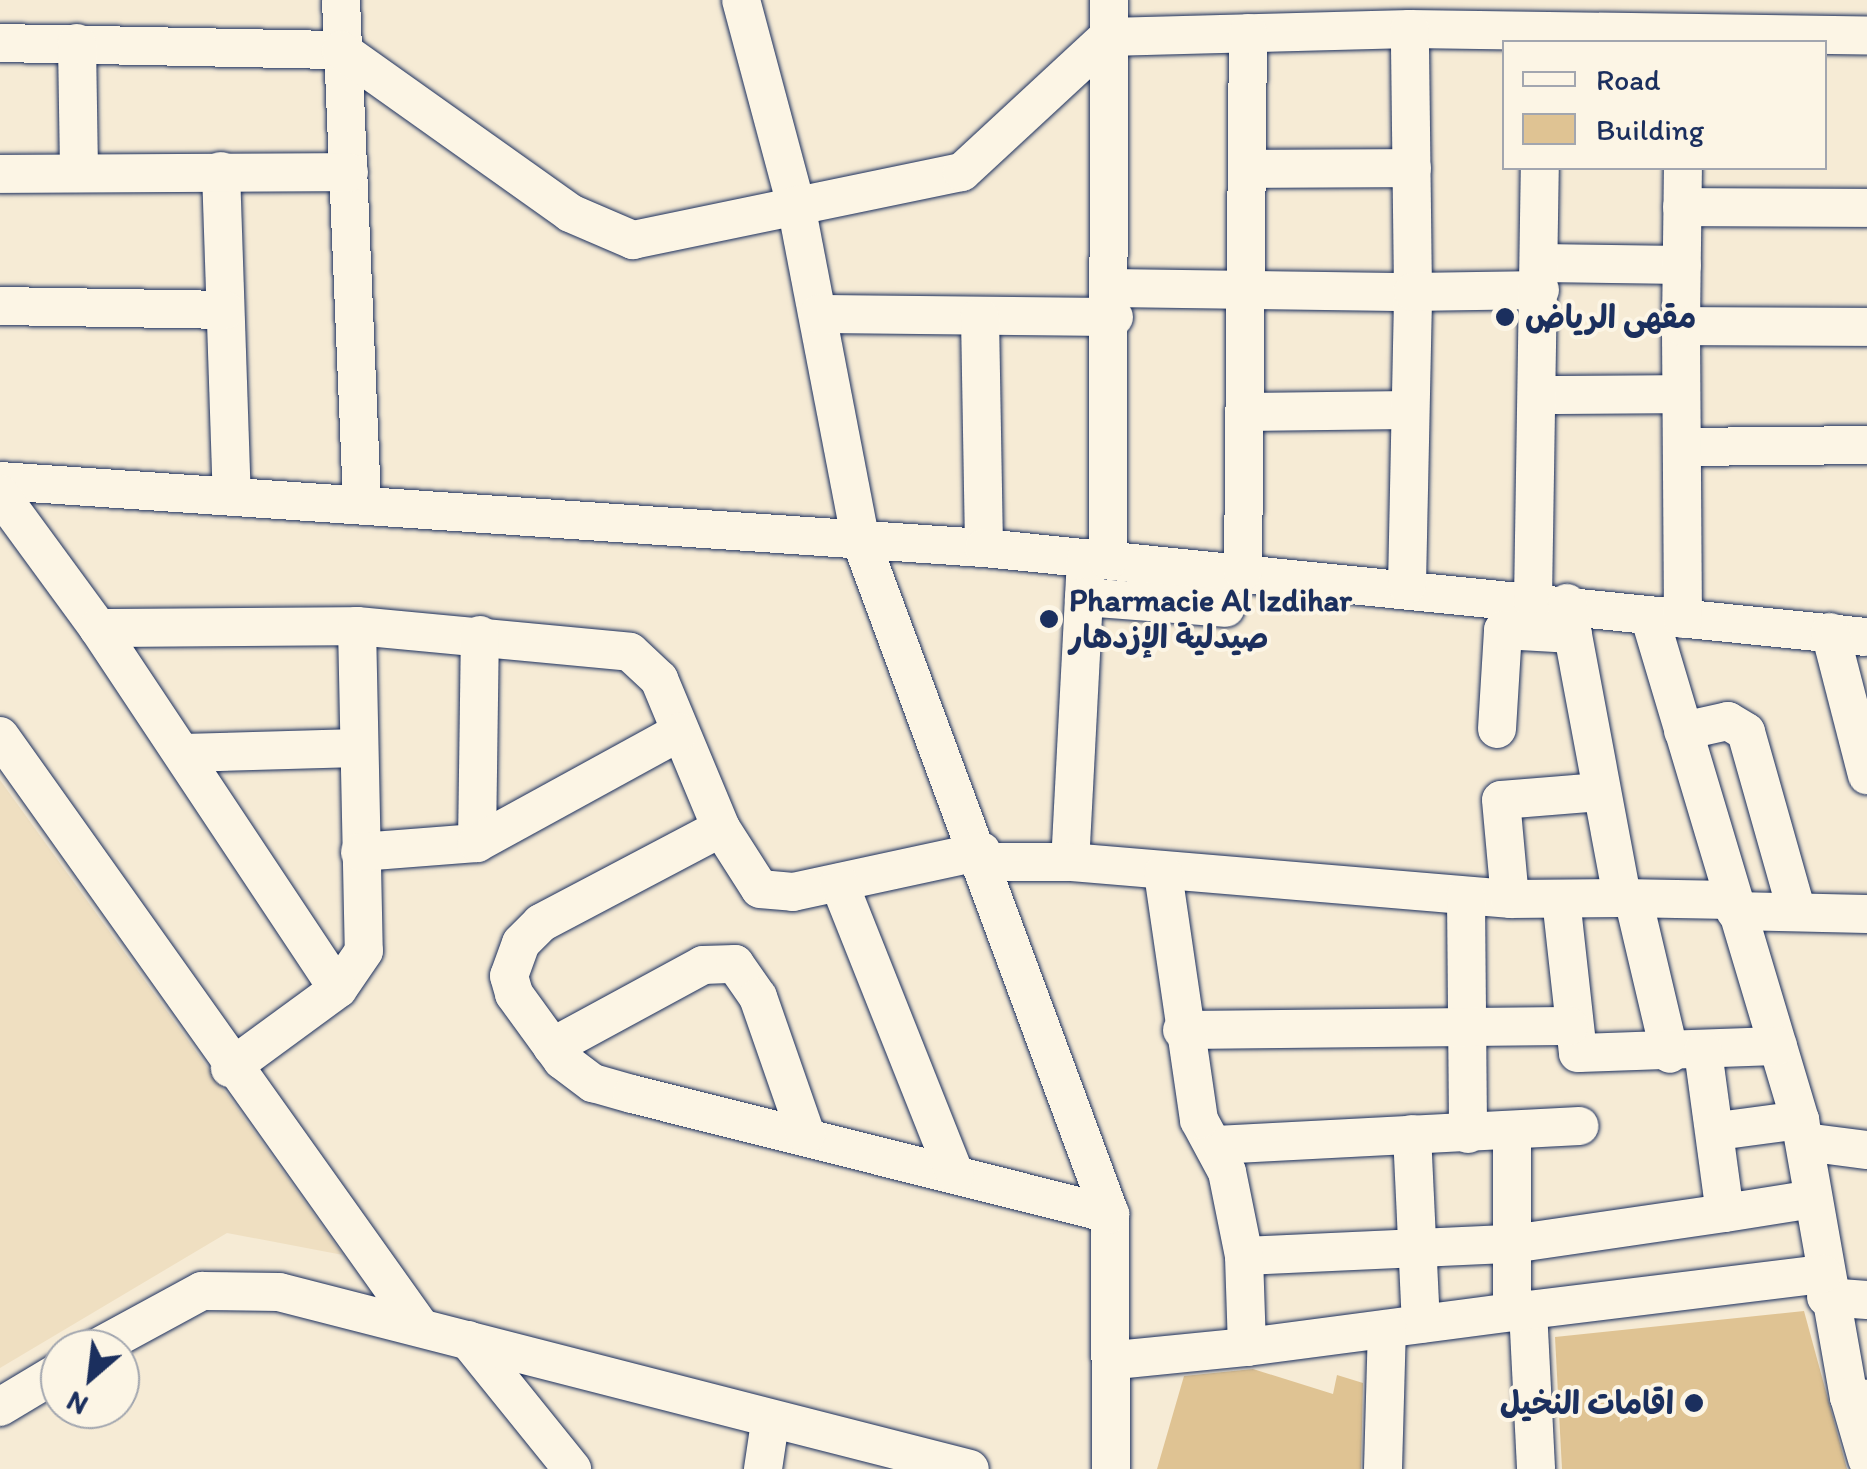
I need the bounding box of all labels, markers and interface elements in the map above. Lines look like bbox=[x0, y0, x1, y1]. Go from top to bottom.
legend bbox=[1502, 40, 1827, 170]
text: Road bbox=[1596, 61, 1661, 98]
text: Building bbox=[1596, 111, 1704, 148]
place label: مقهى الرياض bbox=[1525, 298, 1696, 336]
marker: مقهى الرياض bbox=[1494, 306, 1516, 328]
place label: Pharmacie Al Izdihar صيدلية الإزدهار bbox=[1069, 582, 1356, 657]
marker: Pharmacie Al Izdihar صيدلية الإزدهار bbox=[1038, 608, 1060, 630]
north arrow bbox=[40, 1329, 140, 1429]
text: N bbox=[61, 1384, 93, 1423]
place label: اقامات النخيل bbox=[1500, 1384, 1674, 1422]
marker: اقامات النخيل bbox=[1683, 1392, 1705, 1414]

